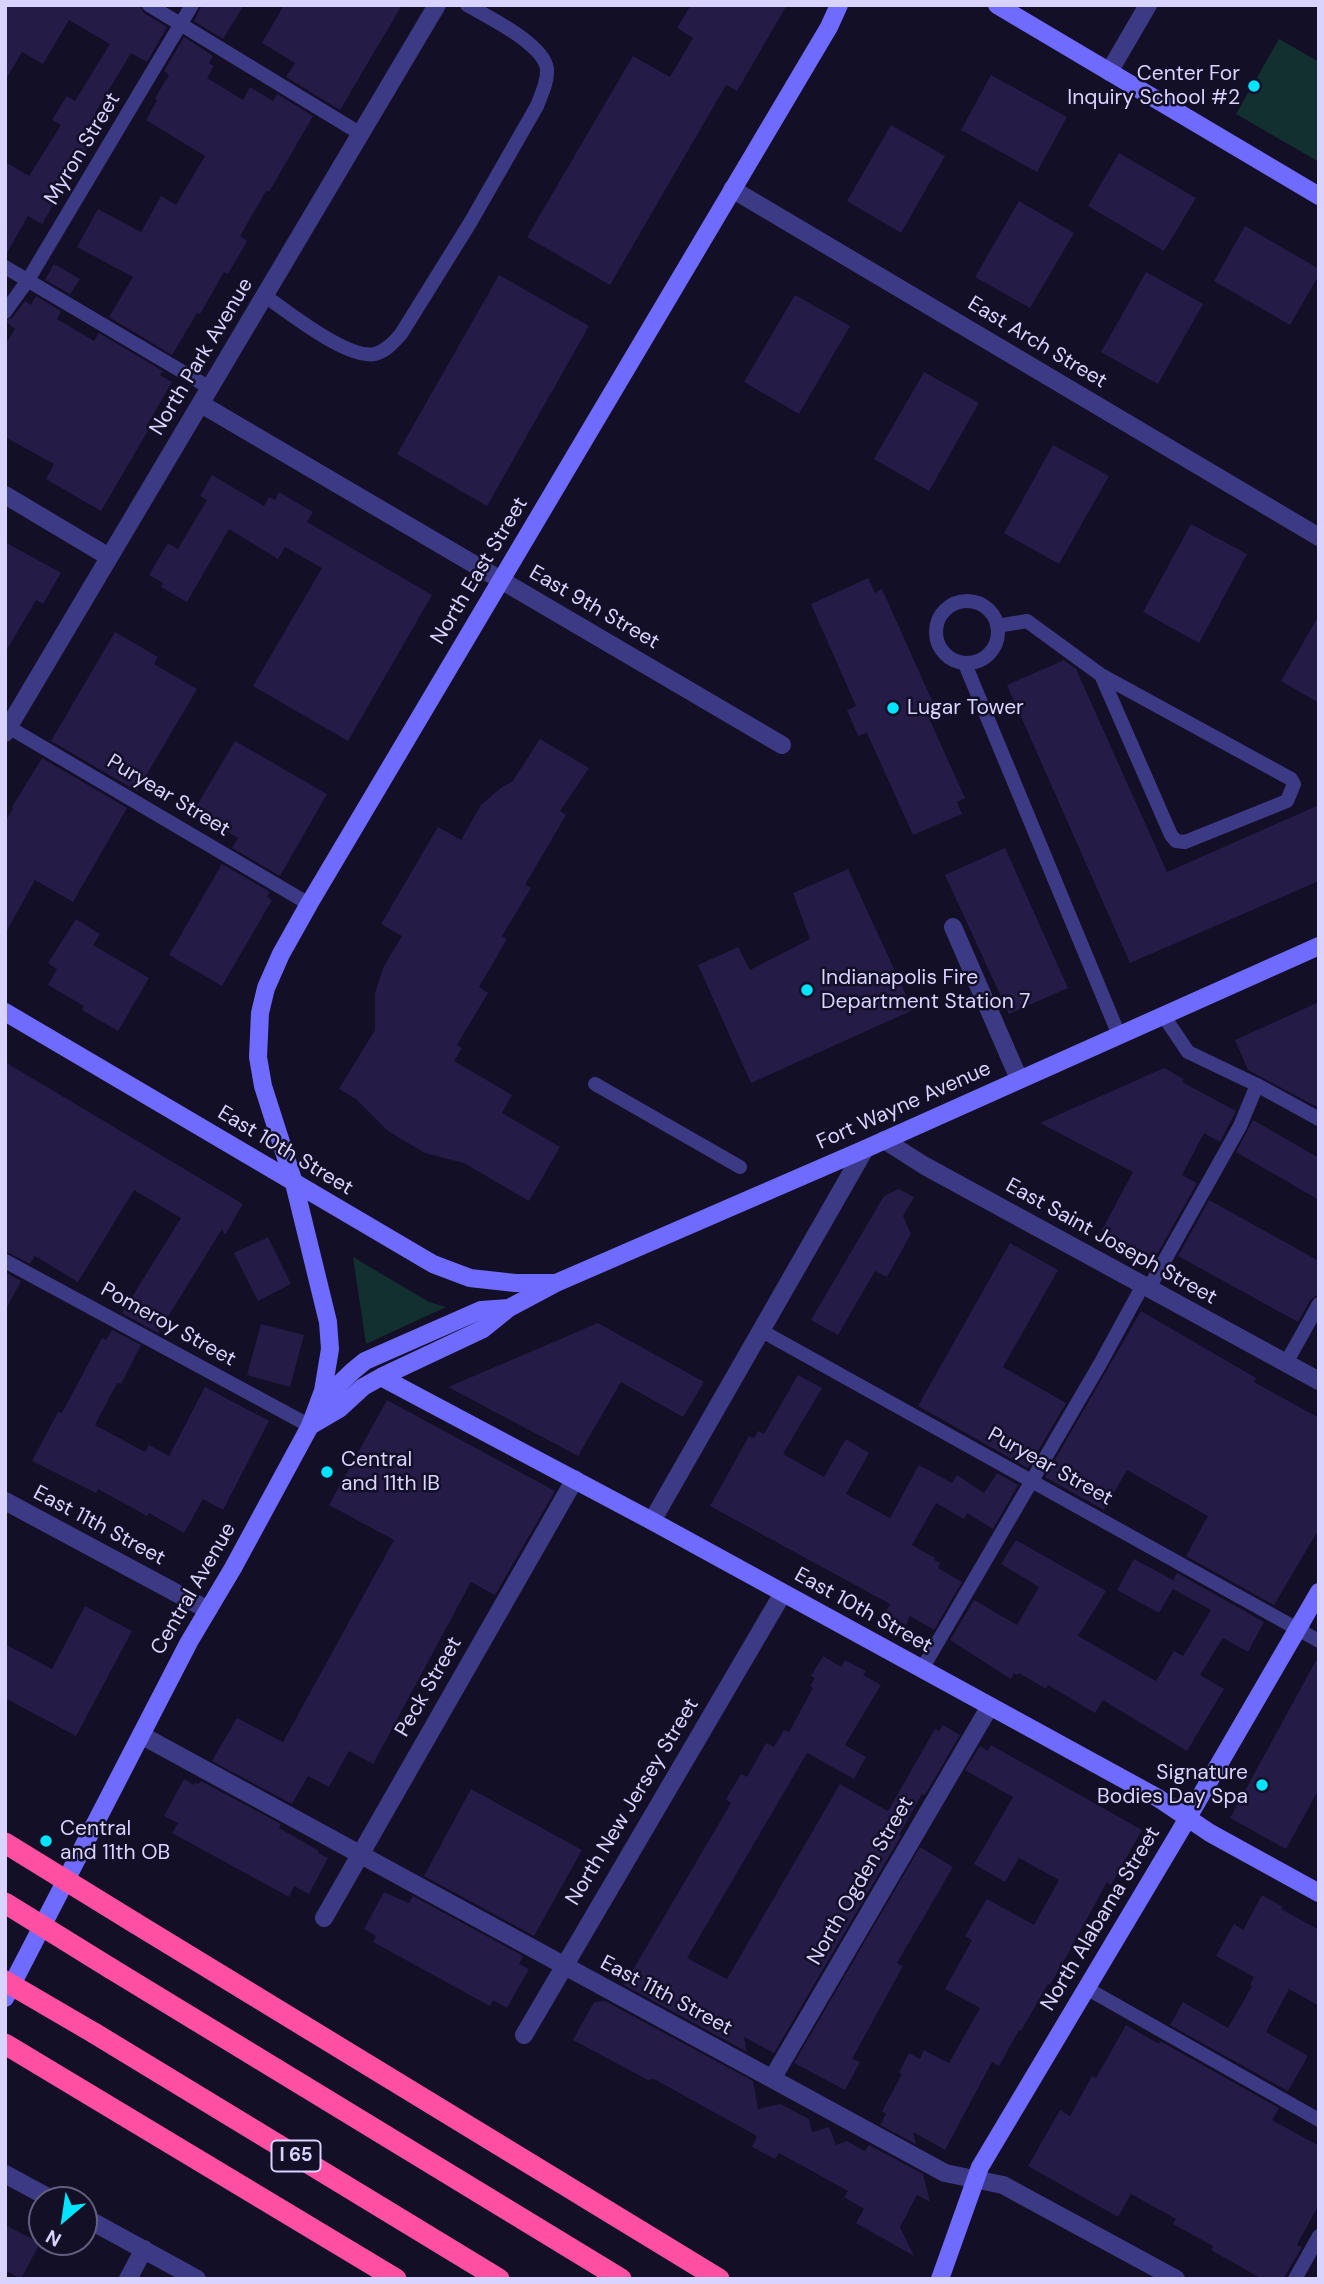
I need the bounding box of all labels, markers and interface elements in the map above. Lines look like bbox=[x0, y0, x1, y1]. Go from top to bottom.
place label: Center For Inquiry School #2 bbox=[1067, 61, 1240, 111]
marker: Center For Inquiry School #2 bbox=[1246, 78, 1262, 94]
street label: Myron Street bbox=[40, 88, 126, 210]
street label: North Park Avenue bbox=[145, 274, 259, 440]
street label: East Arch Street bbox=[963, 292, 1111, 394]
street label: North East Street bbox=[426, 493, 534, 649]
street label: East 9th Street bbox=[525, 561, 663, 655]
place label: Lugar Tower bbox=[907, 695, 1024, 721]
marker: Lugar Tower bbox=[885, 700, 901, 716]
street label: Puryear Street bbox=[102, 749, 234, 843]
place label: Indianapolis Fire Department Station 7 bbox=[821, 965, 1031, 1015]
marker: Indianapolis Fire Department Station 7 bbox=[799, 982, 815, 998]
street label: Fort Wayne Avenue bbox=[813, 1056, 995, 1156]
street label: East 10th Street bbox=[213, 1101, 357, 1201]
street label: East Saint Joseph Street bbox=[1001, 1173, 1221, 1311]
street label: Pomeroy Street bbox=[96, 1278, 240, 1372]
street label: Puryear Street bbox=[983, 1422, 1117, 1512]
place label: Central and 11th IB bbox=[341, 1447, 440, 1497]
marker: Central and 11th IB bbox=[319, 1464, 335, 1480]
street label: East 11th Street bbox=[29, 1481, 169, 1571]
street label: Central Avenue bbox=[146, 1519, 242, 1659]
street label: East 10th Street bbox=[790, 1563, 936, 1659]
street label: Peck Street bbox=[390, 1633, 468, 1741]
street label: North New Jersey Street bbox=[561, 1694, 705, 1910]
place label: Signature Bodies Day Spa bbox=[1097, 1760, 1248, 1810]
marker: Signature Bodies Day Spa bbox=[1254, 1777, 1270, 1793]
street label: North Ogden Street bbox=[802, 1792, 920, 1970]
place label: Central and 11th OB bbox=[60, 1816, 170, 1866]
street label: North Alabama Street bbox=[1036, 1822, 1166, 2016]
marker: Central and 11th OB bbox=[38, 1833, 54, 1849]
street label: East 11th Street bbox=[596, 1951, 736, 2041]
road number: I 65 bbox=[272, 2140, 320, 2172]
north arrow bbox=[28, 2186, 98, 2256]
text: N bbox=[41, 2224, 66, 2252]

